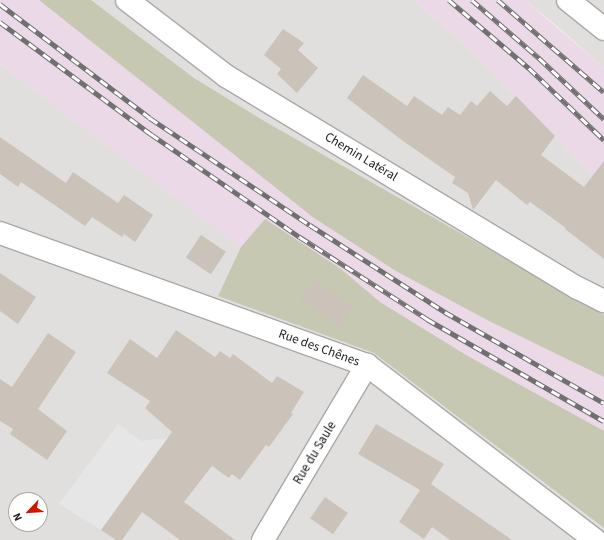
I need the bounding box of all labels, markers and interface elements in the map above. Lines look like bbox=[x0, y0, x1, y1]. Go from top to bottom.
street label: Chemin Latéral bbox=[322, 129, 400, 185]
street label: Rue des Chênes bbox=[276, 326, 362, 370]
street label: Rue du Saule bbox=[290, 419, 340, 487]
north arrow bbox=[8, 492, 48, 532]
text: N bbox=[9, 510, 26, 523]

